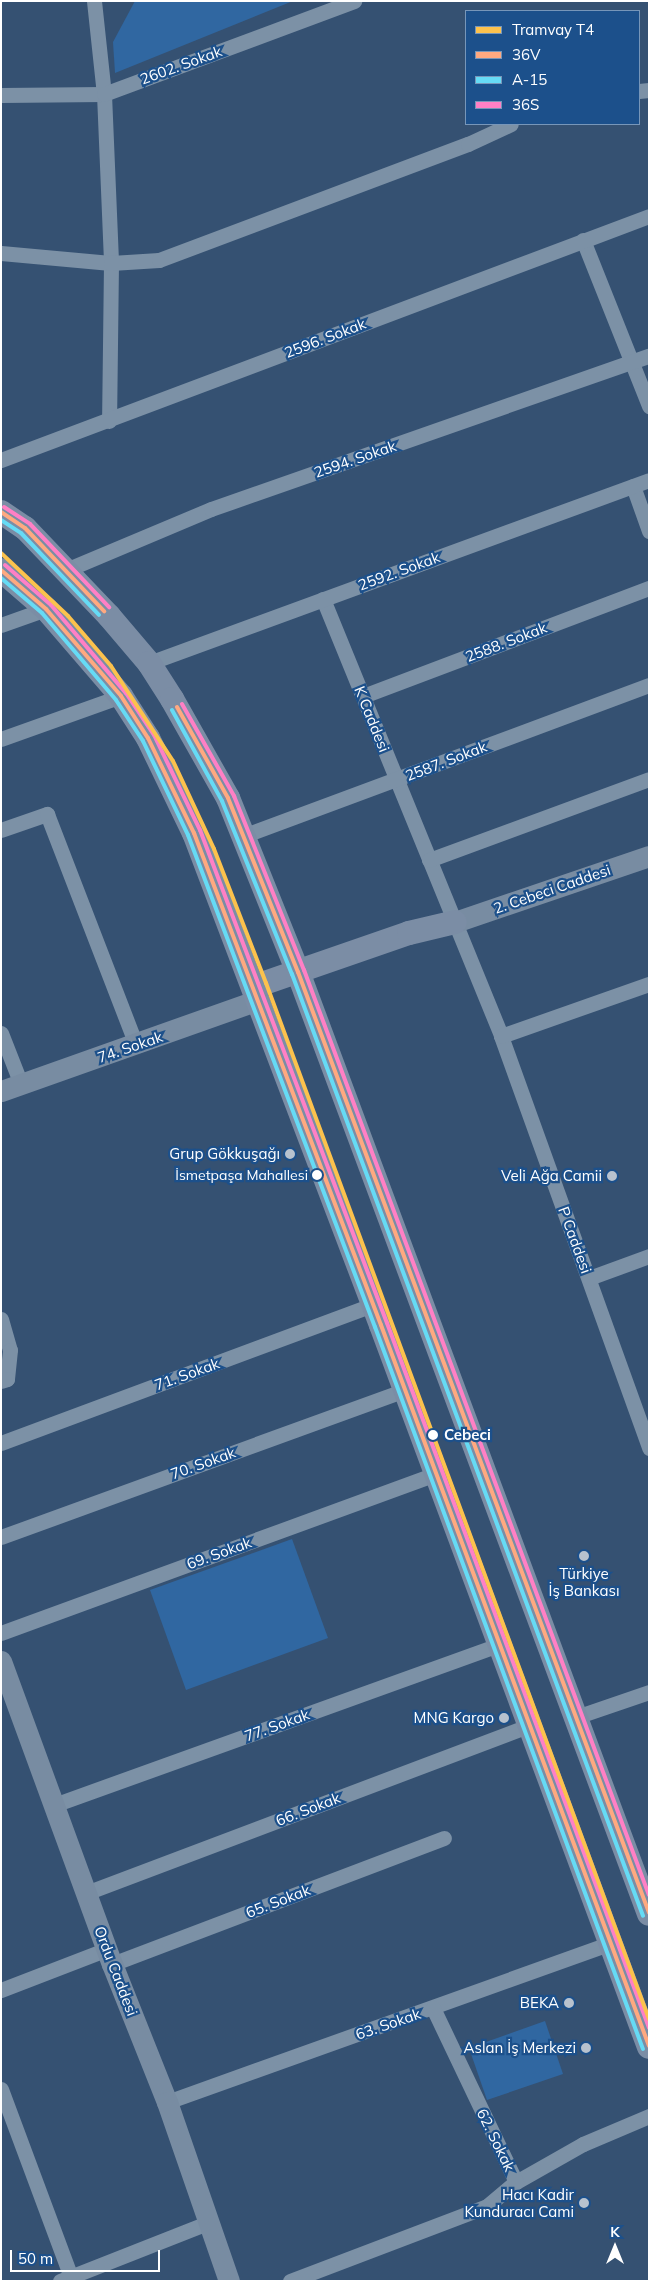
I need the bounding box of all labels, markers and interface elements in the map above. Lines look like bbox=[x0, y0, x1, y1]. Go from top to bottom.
legend bbox=[465, 10, 640, 125]
text: Tramvay T4 bbox=[512, 20, 594, 39]
street label: 2602. Sokak bbox=[138, 42, 224, 88]
text: 36V bbox=[512, 45, 540, 64]
text: A-15 bbox=[512, 70, 547, 89]
text: 36S bbox=[512, 95, 539, 114]
street label: 2596. Sokak bbox=[282, 314, 368, 362]
street label: 2594. Sokak bbox=[312, 437, 398, 481]
street label: 2592. Sokak bbox=[356, 548, 442, 594]
street label: 2588. Sokak bbox=[463, 618, 549, 666]
street label: K Caddesi bbox=[351, 683, 393, 755]
street label: 2587. Sokak bbox=[403, 737, 489, 785]
street label: 2. Cebeci Caddesi bbox=[491, 861, 613, 917]
street label: 74. Sokak bbox=[95, 1027, 165, 1067]
place label: Grup Gökkuşağı bbox=[169, 1145, 280, 1163]
marker: Grup Gökkuşağı bbox=[284, 1148, 296, 1160]
place label: İsmetpaşa Mahallesi bbox=[175, 1167, 308, 1183]
place label: Veli Ağa Camii bbox=[501, 1167, 602, 1185]
marker: İsmetpaşa Mahallesi bbox=[312, 1170, 322, 1180]
marker: Veli Ağa Camii bbox=[606, 1170, 618, 1182]
street label: P Caddesi bbox=[555, 1204, 595, 1276]
street label: 71. Sokak bbox=[152, 1354, 222, 1394]
place label: Cebeci bbox=[444, 1426, 491, 1444]
marker: Cebeci bbox=[426, 1428, 440, 1442]
street label: 70. Sokak bbox=[168, 1443, 238, 1483]
street label: 69. Sokak bbox=[184, 1533, 254, 1573]
marker: Türkiye İş Bankası bbox=[578, 1550, 590, 1562]
place label: Türkiye İş Bankası bbox=[549, 1564, 619, 1599]
street label: 77. Sokak bbox=[242, 1705, 312, 1745]
place label: MNG Kargo bbox=[414, 1709, 494, 1727]
marker: MNG Kargo bbox=[498, 1712, 510, 1724]
street label: 66. Sokak bbox=[273, 1788, 343, 1830]
street label: 65. Sokak bbox=[243, 1880, 313, 1922]
street label: Ordu Caddesi bbox=[91, 1924, 141, 2018]
place label: BEKA bbox=[520, 1994, 559, 2012]
marker: BEKA bbox=[563, 1997, 575, 2009]
street label: 63. Sokak bbox=[353, 2004, 423, 2044]
place label: Aslan İş Merkezi bbox=[464, 2039, 576, 2057]
marker: Aslan İş Merkezi bbox=[580, 2042, 592, 2054]
street label: 62. Sokak bbox=[473, 2106, 519, 2174]
place label: Hacı Kadir Kunduracı Cami bbox=[465, 2185, 574, 2220]
marker: Hacı Kadir Kunduracı Cami bbox=[578, 2197, 590, 2209]
north arrow bbox=[590, 2222, 640, 2272]
text: K bbox=[610, 2223, 620, 2241]
scale bar bbox=[12, 2240, 162, 2272]
text: 50 m bbox=[18, 2249, 53, 2268]

